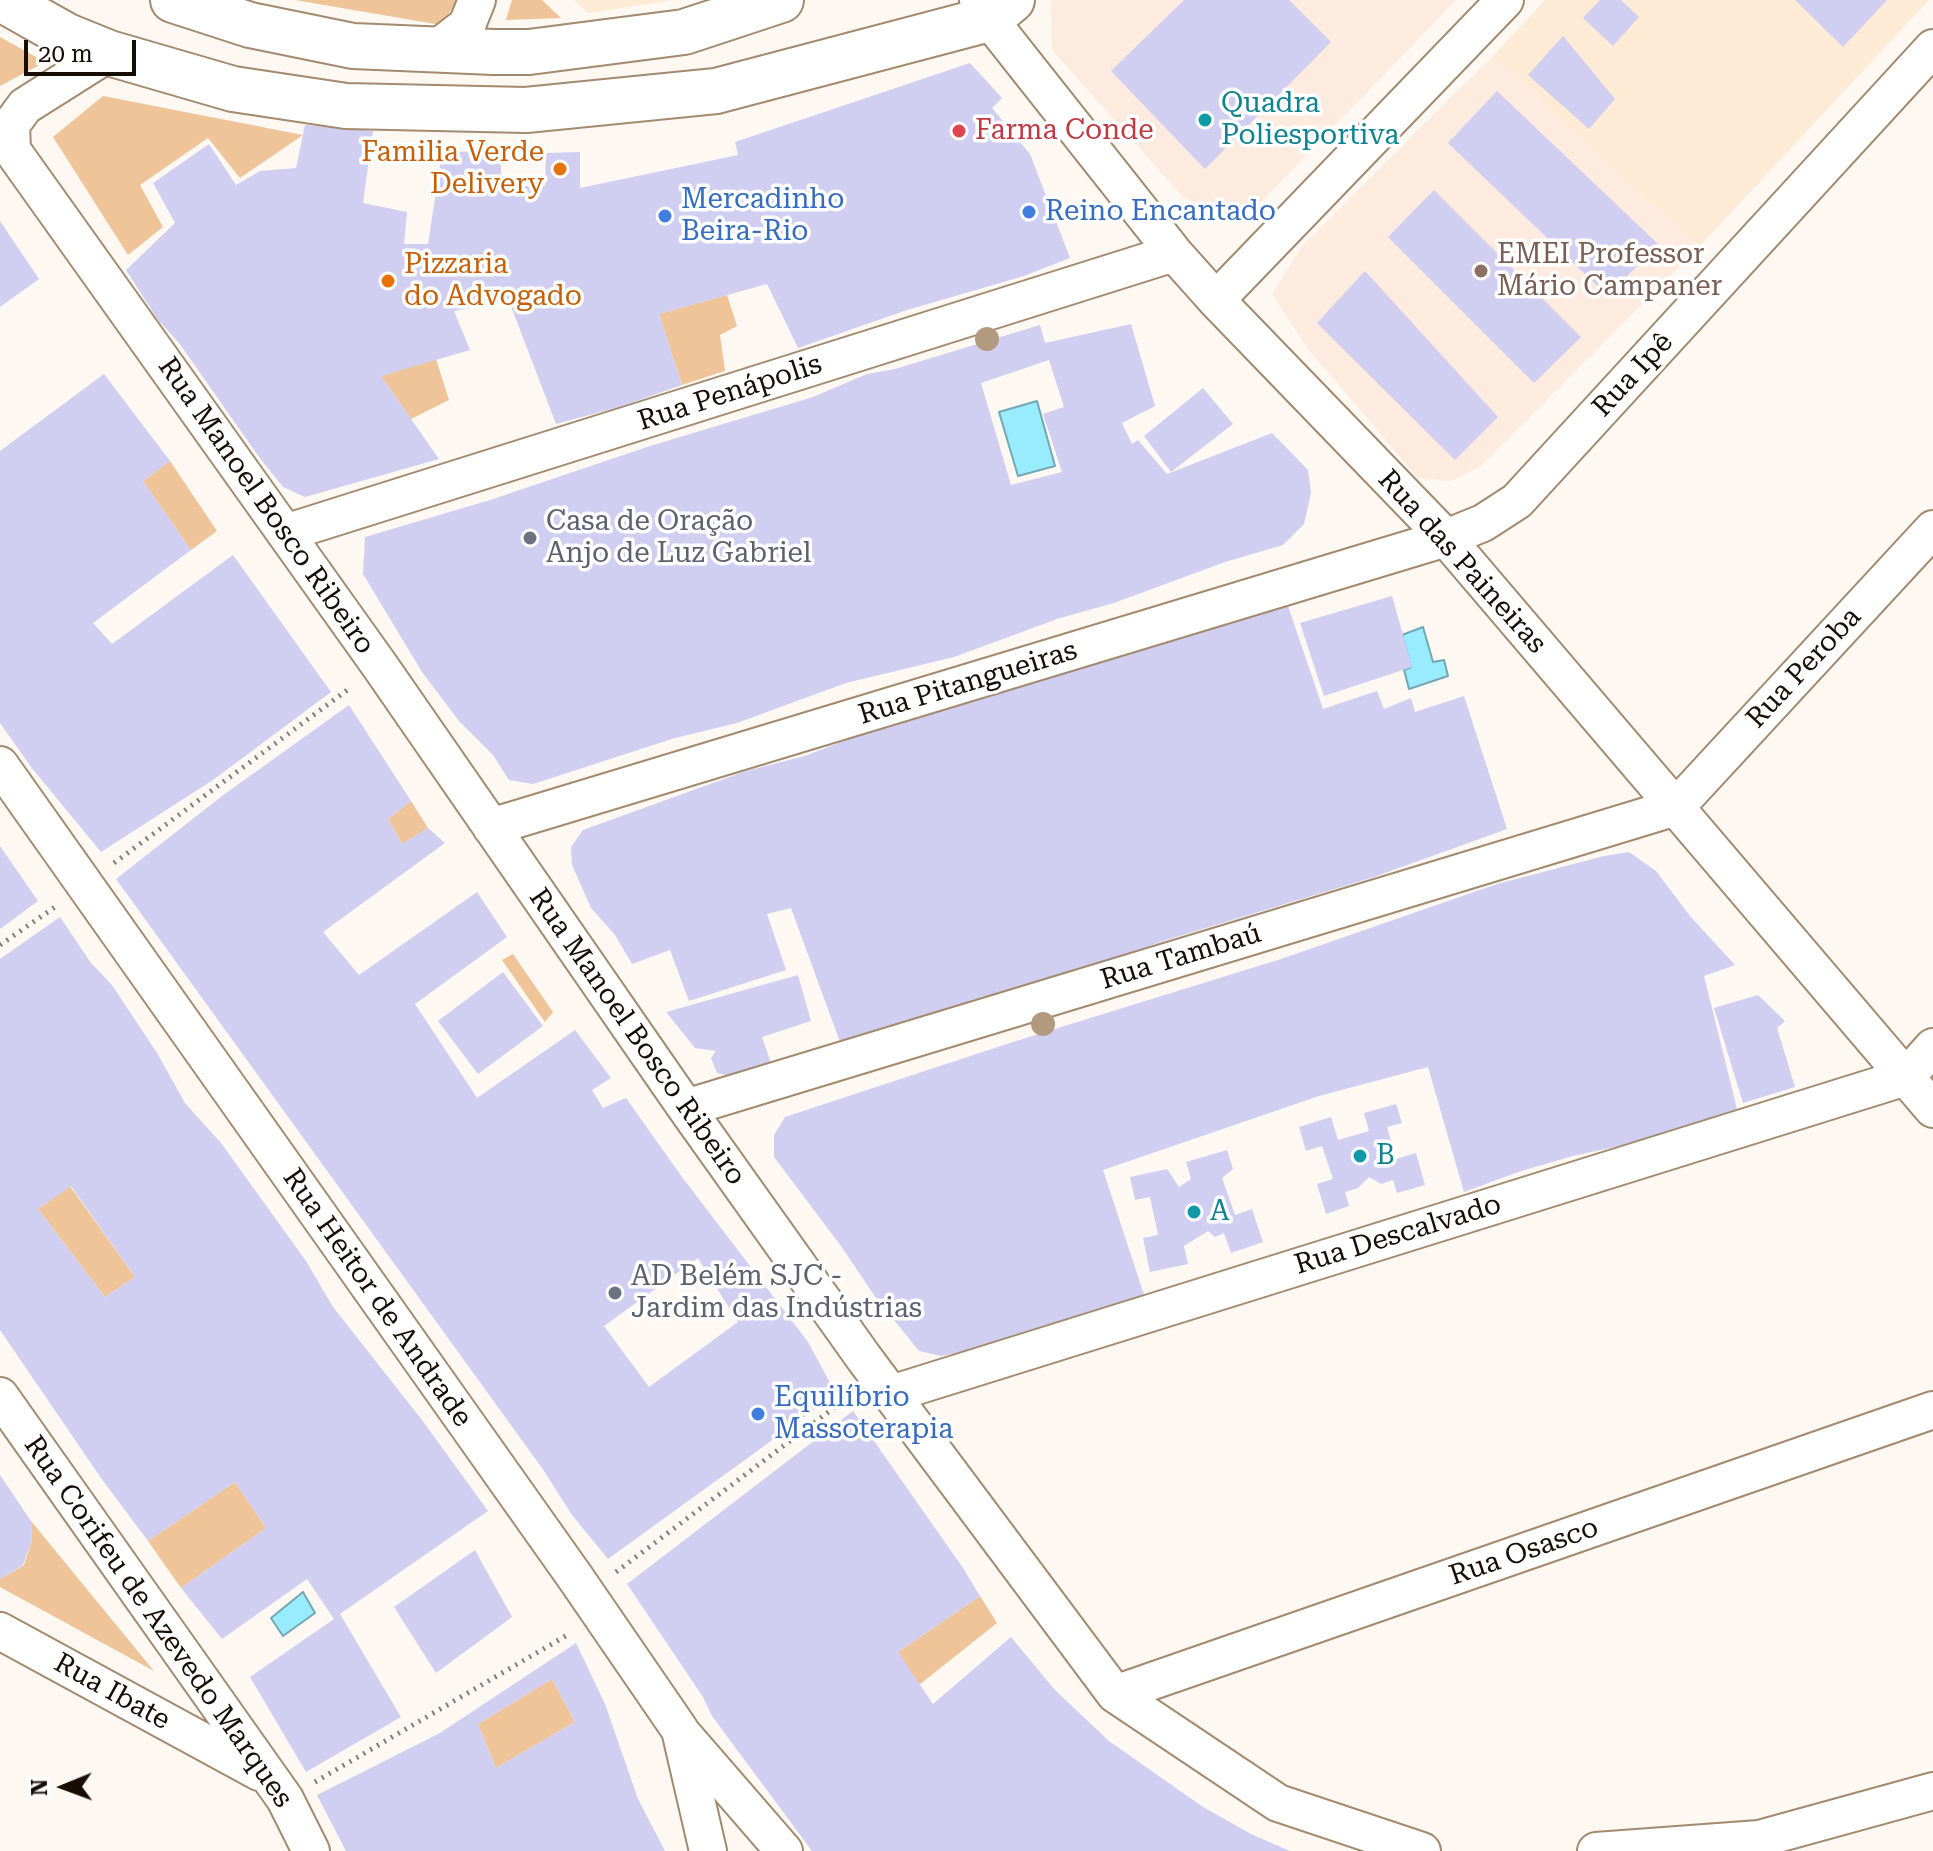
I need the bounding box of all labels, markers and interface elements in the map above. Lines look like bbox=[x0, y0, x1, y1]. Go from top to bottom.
scale bar bbox=[28, 24, 140, 74]
text: 20 m bbox=[38, 40, 93, 68]
place label: Quadra Poliesportiva bbox=[1221, 87, 1399, 153]
marker: Quadra Poliesportiva bbox=[1196, 111, 1214, 129]
place label: Farma Conde bbox=[975, 114, 1154, 148]
marker: Farma Conde bbox=[950, 122, 968, 140]
place label: Familia Verde Delivery bbox=[361, 136, 544, 202]
marker: Familia Verde Delivery bbox=[551, 160, 569, 178]
place label: Mercadinho Beira-Rio bbox=[681, 183, 844, 249]
place label: Reino Encantado bbox=[1045, 195, 1276, 229]
marker: Reino Encantado bbox=[1020, 203, 1038, 221]
marker: Mercadinho Beira-Rio bbox=[656, 207, 674, 225]
place label: EMEI Professor Mário Campaner bbox=[1497, 238, 1722, 304]
place label: Pizzaria do Advogado bbox=[404, 248, 582, 314]
marker: EMEI Professor Mário Campaner bbox=[1472, 262, 1490, 280]
marker: Pizzaria do Advogado bbox=[379, 272, 397, 290]
street label: Rua Ipê bbox=[1586, 326, 1680, 424]
street label: Rua Penápolis bbox=[634, 347, 826, 439]
street label: Rua Manoel Bosco Ribeiro bbox=[151, 351, 381, 661]
street label: Rua das Paineiras bbox=[1371, 463, 1553, 661]
place label: Casa de Oração Anjo de Luz Gabriel bbox=[546, 505, 811, 571]
marker: Casa de Oração Anjo de Luz Gabriel bbox=[521, 529, 539, 547]
street label: Rua Peroba bbox=[1740, 601, 1868, 735]
street label: Rua Pitangueiras bbox=[855, 634, 1081, 732]
street label: Rua Manoel Bosco Ribeiro bbox=[522, 882, 752, 1192]
street label: Rua Tambaú bbox=[1097, 917, 1265, 997]
place label: B bbox=[1376, 1139, 1395, 1173]
marker: B bbox=[1351, 1147, 1369, 1165]
street label: Rua Heitor de Andrade bbox=[275, 1162, 479, 1434]
street label: Rua Descalvado bbox=[1291, 1188, 1505, 1282]
place label: A bbox=[1210, 1195, 1230, 1229]
marker: A bbox=[1185, 1203, 1203, 1221]
place label: AD Belém SJC - Jardim das Indústrias bbox=[631, 1260, 922, 1326]
marker: AD Belém SJC - Jardim das Indústrias bbox=[606, 1284, 624, 1302]
place label: Equilíbrio Massoterapia bbox=[774, 1381, 953, 1447]
marker: Equilíbrio Massoterapia bbox=[749, 1405, 767, 1423]
street label: Rua Corifeu de Azevedo Marques bbox=[16, 1430, 300, 1814]
street label: Rua Osasco bbox=[1445, 1511, 1603, 1593]
street label: Rua Ibate bbox=[48, 1646, 176, 1738]
north arrow bbox=[24, 1747, 104, 1827]
text: N bbox=[27, 1779, 52, 1796]

